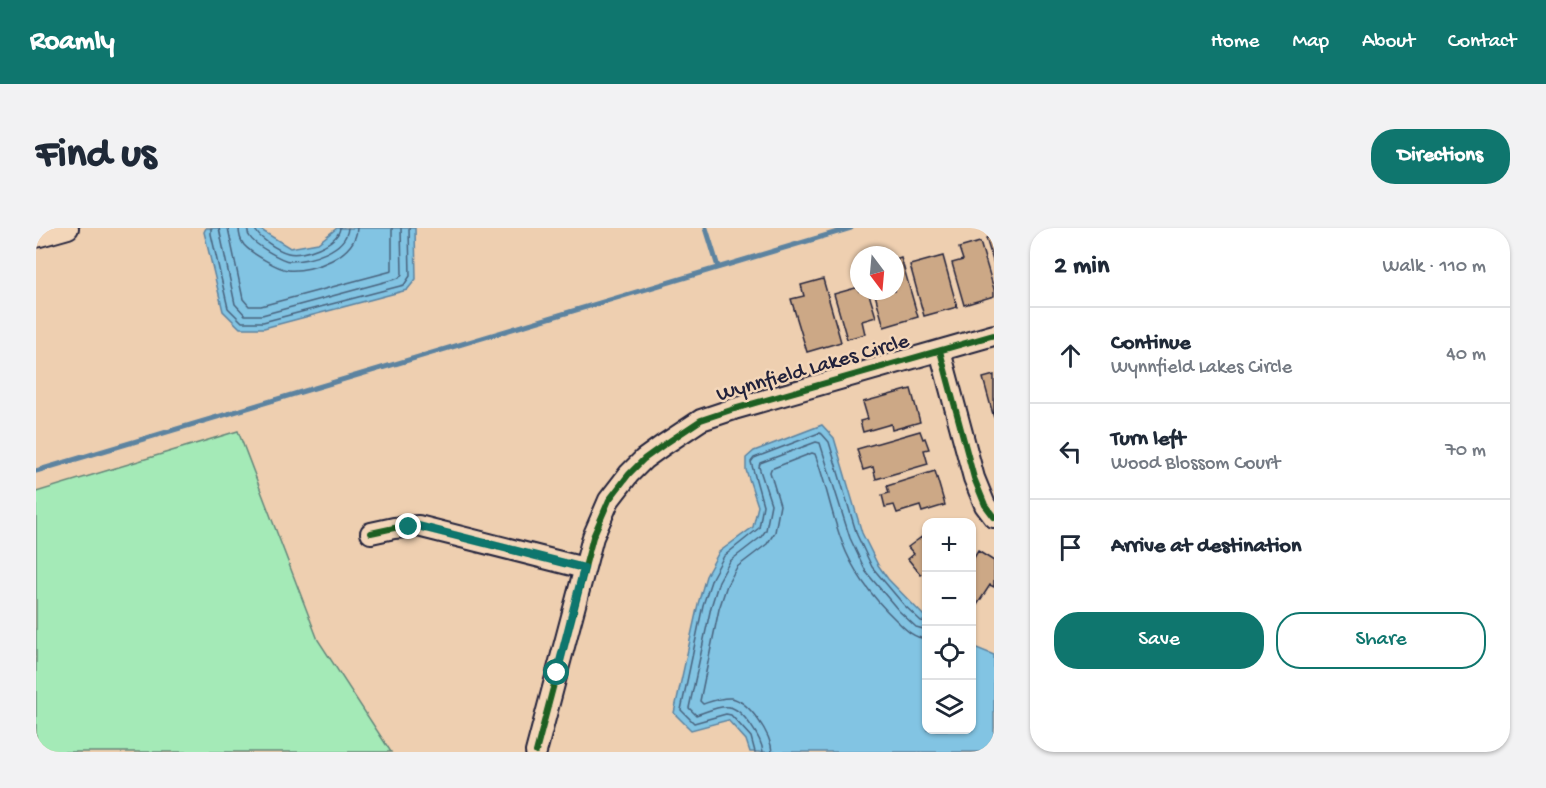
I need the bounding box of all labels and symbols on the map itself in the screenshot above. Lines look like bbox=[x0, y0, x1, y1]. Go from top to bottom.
north arrow bbox=[850, 246, 904, 300]
street label: Wynnfield Lakes Circle bbox=[714, 329, 913, 409]
route end bbox=[395, 513, 421, 539]
route start bbox=[543, 659, 569, 685]

